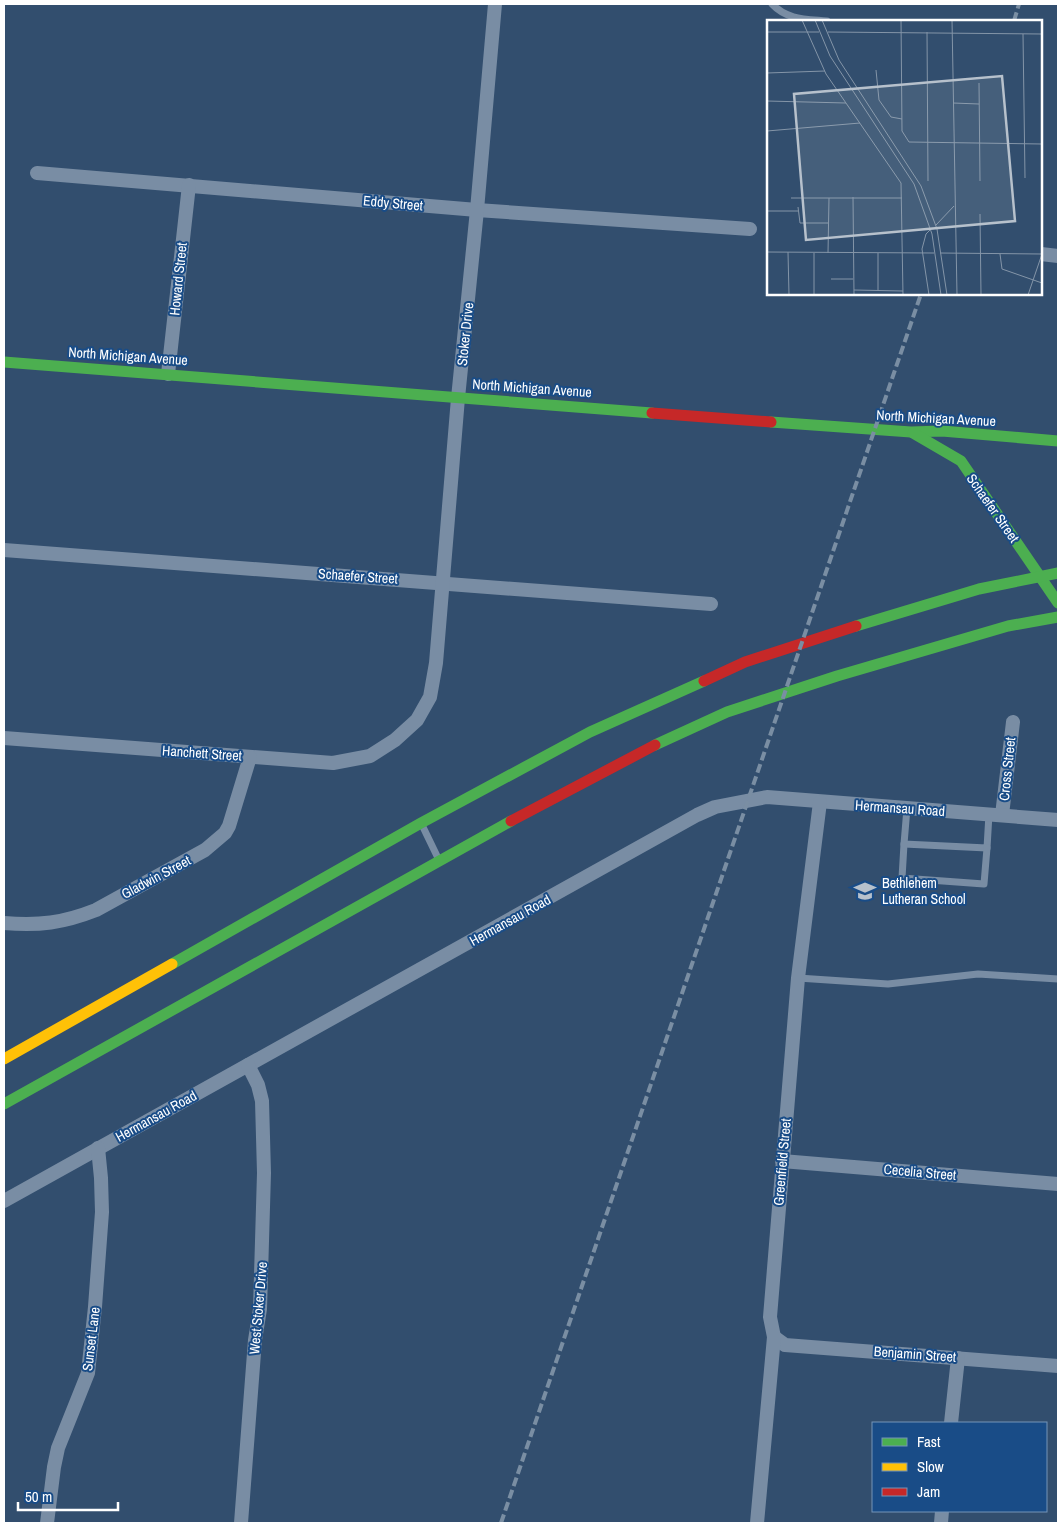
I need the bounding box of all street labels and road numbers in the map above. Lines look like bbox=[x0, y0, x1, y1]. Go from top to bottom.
street label: Eddy Street bbox=[362, 191, 424, 215]
street label: Howard Street bbox=[165, 242, 191, 316]
street label: Stoker Drive bbox=[453, 301, 477, 367]
street label: North Michigan Avenue bbox=[68, 343, 188, 369]
street label: North Michigan Avenue bbox=[472, 375, 592, 401]
street label: North Michigan Avenue bbox=[876, 406, 996, 430]
street label: Schaefer Street bbox=[963, 470, 1023, 546]
street label: Schaefer Street bbox=[318, 564, 398, 588]
street label: Cross Street bbox=[995, 736, 1019, 802]
street label: Hanchett Street bbox=[162, 741, 242, 765]
street label: Hermansau Road bbox=[854, 796, 946, 820]
street label: Gladwin Street bbox=[118, 851, 194, 903]
street label: Hermansau Road bbox=[466, 890, 554, 950]
street label: Hermansau Road bbox=[112, 1086, 200, 1146]
street label: Greenfield Street bbox=[769, 1118, 795, 1206]
street label: Cecelia Street bbox=[883, 1160, 957, 1184]
street label: West Stoker Drive bbox=[245, 1261, 271, 1355]
street label: Sunset Lane bbox=[78, 1306, 104, 1372]
street label: Benjamin Street bbox=[873, 1342, 957, 1366]

